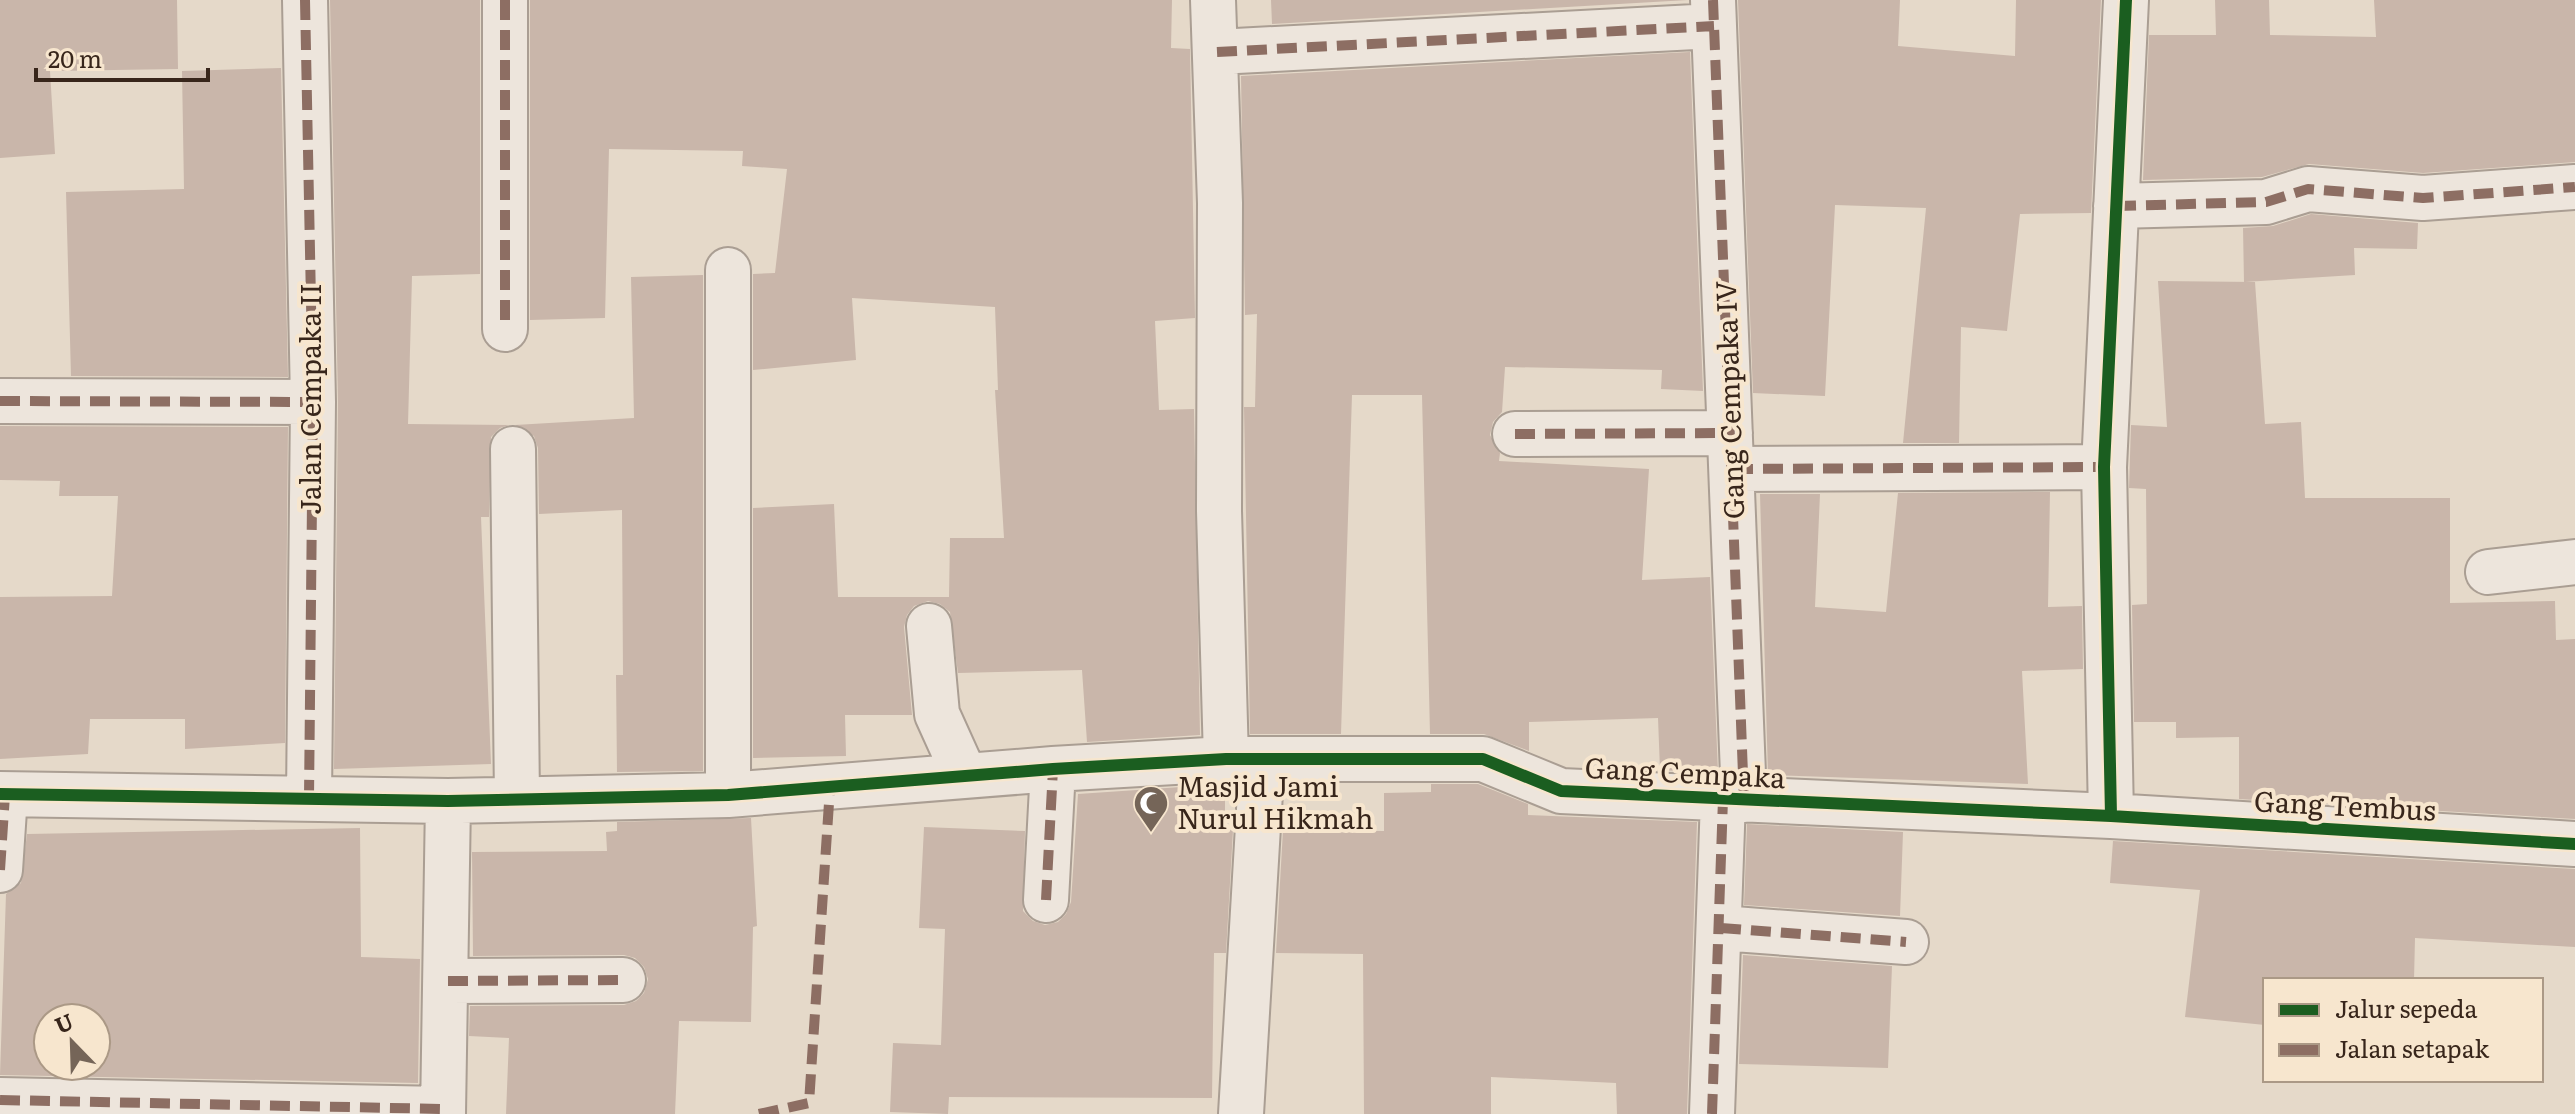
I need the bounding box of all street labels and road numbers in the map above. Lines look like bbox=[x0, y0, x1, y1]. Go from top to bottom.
street label: Gang Cempaka IV bbox=[1703, 280, 1753, 520]
street label: Jalan Cempaka II bbox=[288, 283, 330, 515]
street label: Gang Cempaka bbox=[1584, 745, 1786, 797]
street label: Gang Tembus bbox=[2253, 778, 2437, 830]

